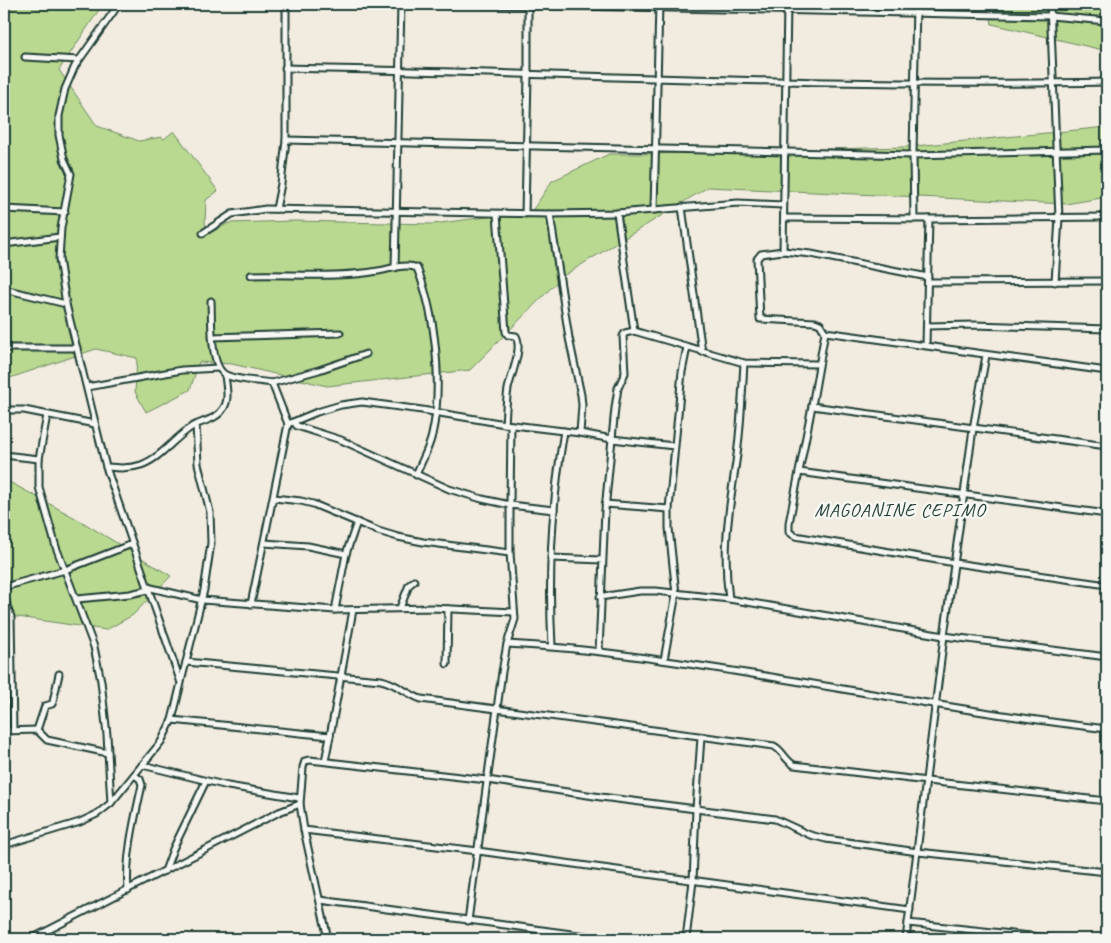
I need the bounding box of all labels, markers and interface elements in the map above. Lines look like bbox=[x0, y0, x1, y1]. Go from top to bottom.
district label: MAGOANINE CEPIMO bbox=[814, 498, 987, 522]

